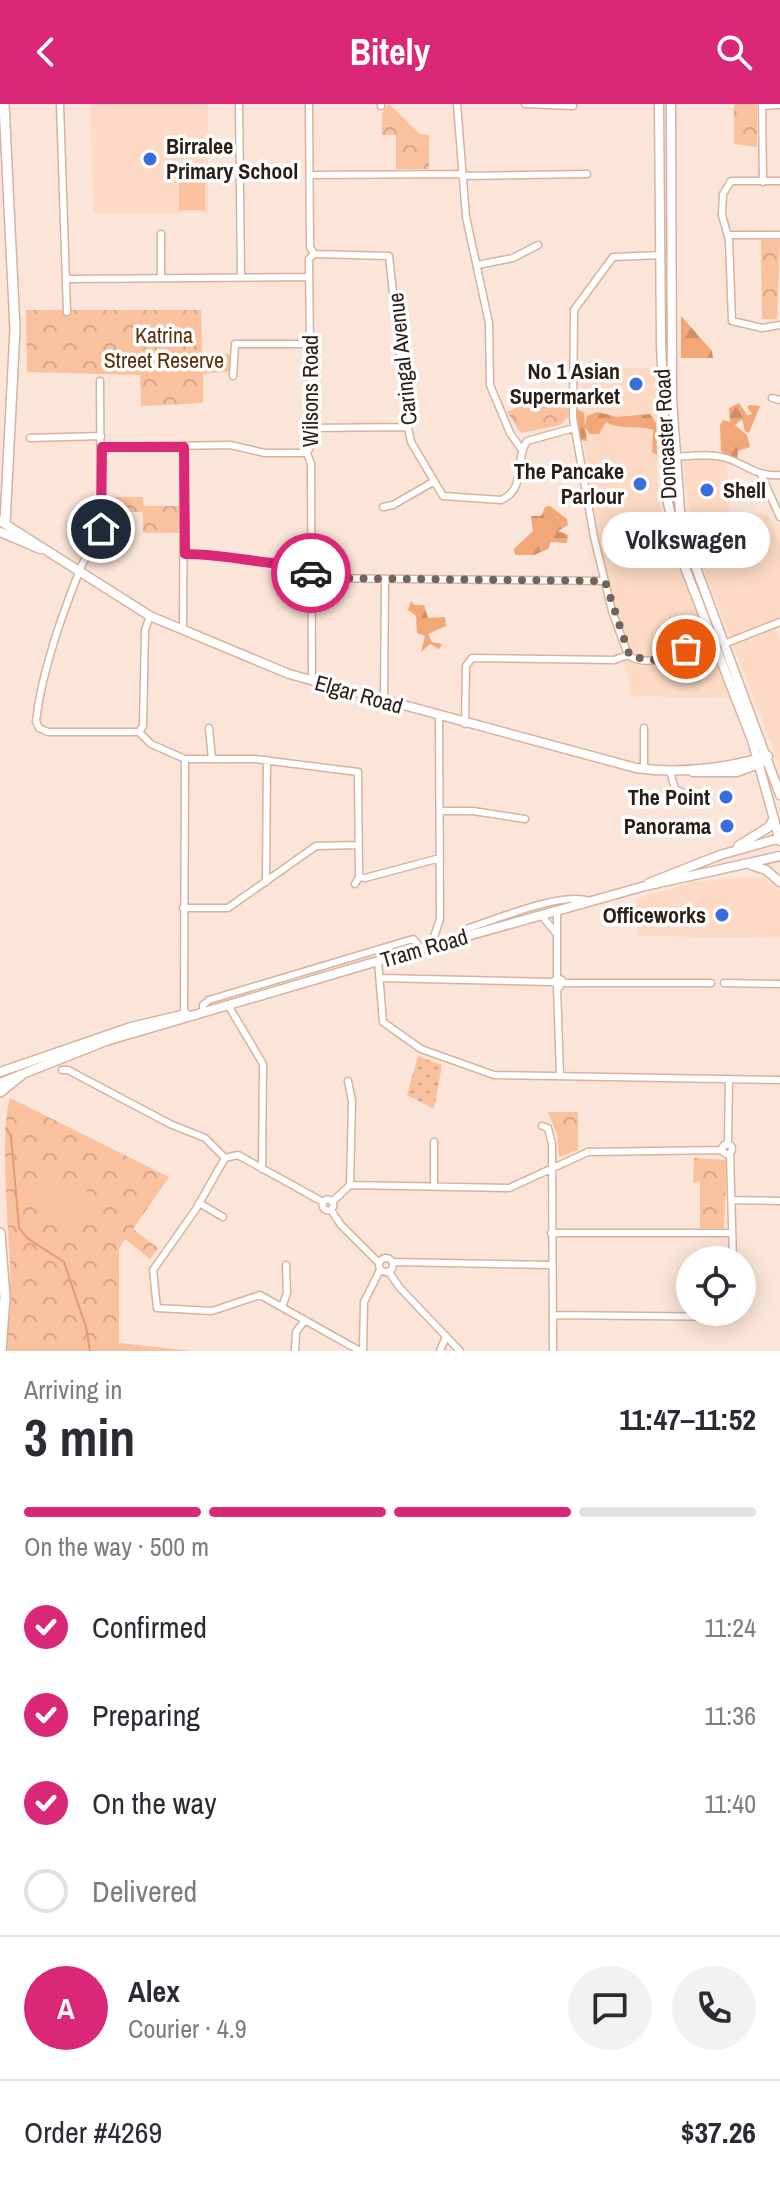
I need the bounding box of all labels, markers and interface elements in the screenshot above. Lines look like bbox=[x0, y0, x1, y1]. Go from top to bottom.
text: Bitely bbox=[350, 28, 430, 76]
icon: back bbox=[24, 30, 68, 74]
icon: search bbox=[712, 30, 756, 74]
place label: Birralee Primary School bbox=[166, 131, 298, 186]
marker: Birralee Primary School bbox=[141, 150, 159, 168]
street label: Caringal Avenue bbox=[380, 291, 424, 427]
park label: Katrina Street Reserve bbox=[104, 320, 224, 375]
street label: Wilsons Road bbox=[295, 335, 325, 447]
place label: No 1 Asian Supermarket bbox=[510, 356, 620, 411]
street label: Doncaster Road bbox=[647, 368, 683, 500]
marker: No 1 Asian Supermarket bbox=[627, 375, 645, 393]
place label: The Pancake Parlour bbox=[514, 456, 624, 511]
marker: The Pancake Parlour bbox=[631, 475, 649, 493]
place label: Shell bbox=[723, 475, 766, 505]
marker: Shell bbox=[698, 481, 716, 499]
pin bbox=[67, 495, 135, 563]
icon: home bbox=[79, 507, 123, 551]
callout: Volkswagen bbox=[602, 513, 770, 569]
text: Volkswagen bbox=[625, 522, 747, 557]
courier bbox=[271, 533, 351, 613]
icon: car bbox=[289, 551, 333, 595]
pin bbox=[652, 615, 720, 683]
icon: bag bbox=[664, 627, 708, 671]
street label: Elgar Road bbox=[311, 667, 407, 721]
place label: The Point bbox=[628, 782, 710, 812]
marker: The Point bbox=[717, 788, 735, 806]
place label: Panorama bbox=[624, 811, 711, 841]
marker: Panorama bbox=[718, 817, 736, 835]
place label: Officeworks bbox=[603, 900, 706, 930]
marker: Officeworks bbox=[713, 906, 731, 924]
street label: Tram Road bbox=[377, 921, 471, 975]
map controls bbox=[676, 1246, 756, 1326]
button: locate bbox=[676, 1246, 756, 1326]
text: Arriving in bbox=[24, 1372, 122, 1407]
text: 11:47–11:52 bbox=[619, 1399, 756, 1439]
text: 3 min bbox=[24, 1402, 135, 1472]
text: On the way · 500 m bbox=[24, 1529, 209, 1564]
icon: check bbox=[24, 1605, 68, 1649]
text: Confirmed bbox=[92, 1607, 207, 1647]
text: 11:24 bbox=[704, 1610, 756, 1645]
icon: check bbox=[24, 1693, 68, 1737]
text: Preparing bbox=[92, 1695, 200, 1735]
text: 11:36 bbox=[704, 1698, 756, 1733]
icon: check bbox=[24, 1781, 68, 1825]
text: On the way bbox=[92, 1783, 216, 1823]
text: 11:40 bbox=[704, 1786, 756, 1821]
text: Delivered bbox=[92, 1871, 197, 1911]
button: chat bbox=[568, 1966, 652, 2050]
button: phone bbox=[672, 1966, 756, 2050]
text: Alex bbox=[128, 1971, 180, 2011]
text: A bbox=[57, 1988, 75, 2028]
text: Courier · 4.9 bbox=[128, 2011, 247, 2046]
text: Order #4269 bbox=[24, 2112, 162, 2152]
text: $37.26 bbox=[681, 2112, 756, 2152]

